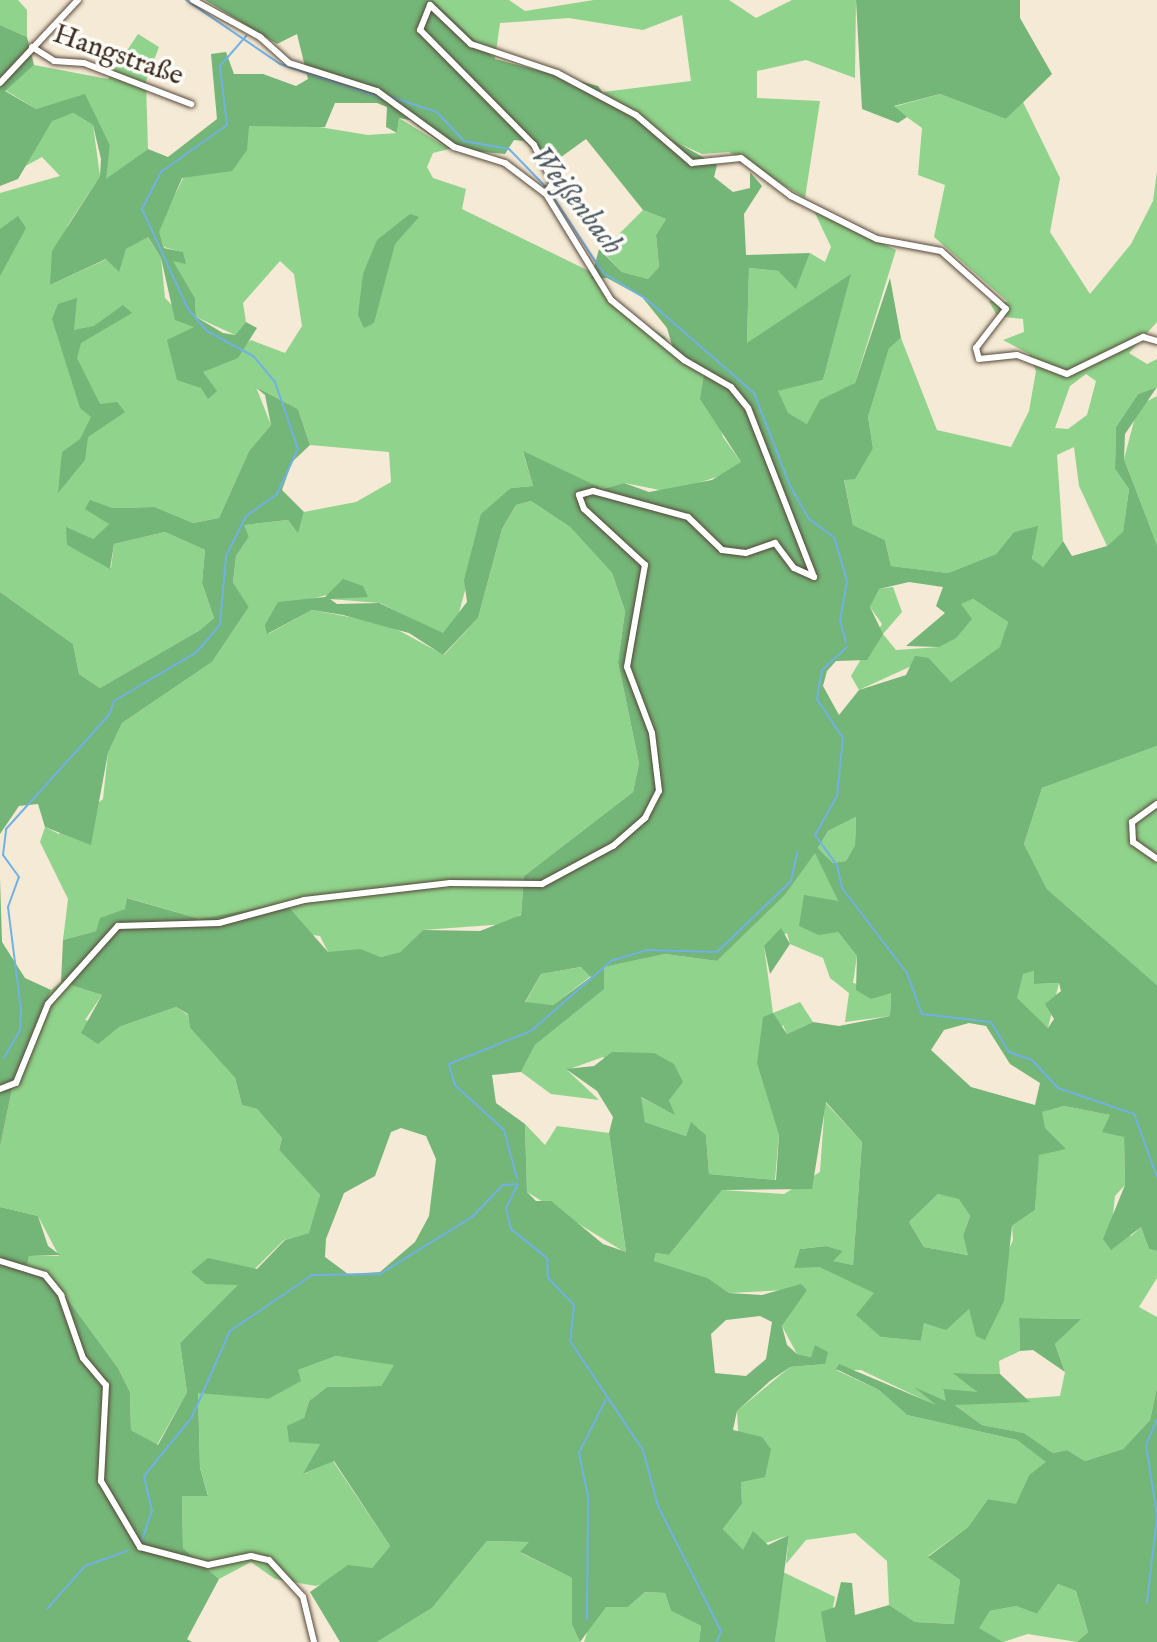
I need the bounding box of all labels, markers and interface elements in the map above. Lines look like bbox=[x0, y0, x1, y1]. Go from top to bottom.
street label: Hangstraße bbox=[49, 18, 187, 94]
water label: Weißenbach bbox=[522, 139, 630, 263]

